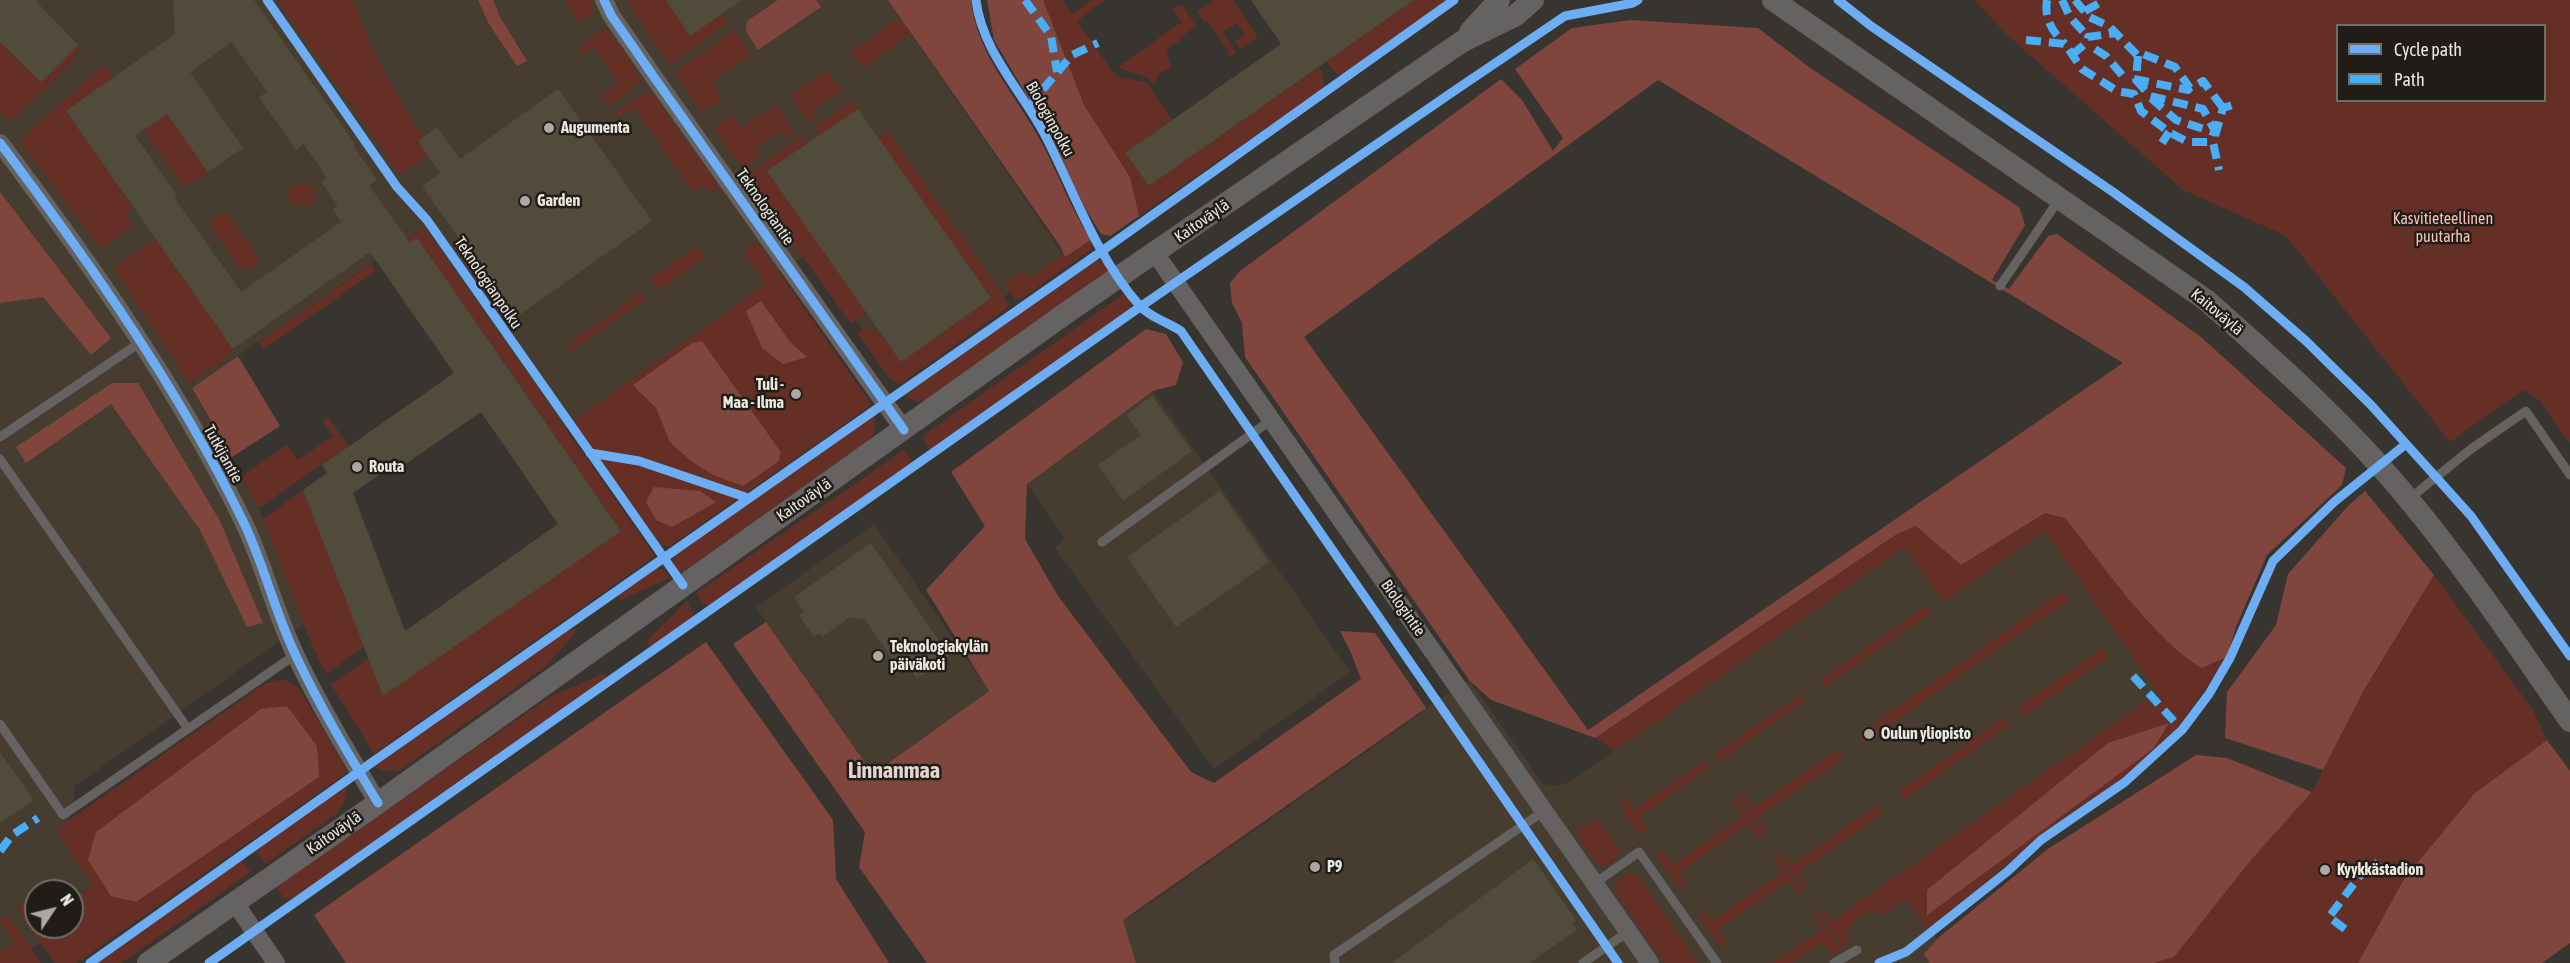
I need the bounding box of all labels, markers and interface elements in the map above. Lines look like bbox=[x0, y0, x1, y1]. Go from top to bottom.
legend bbox=[2336, 24, 2546, 102]
text: Cycle path bbox=[2394, 39, 2462, 60]
text: Path bbox=[2394, 69, 2425, 90]
street label: Biologinpolku bbox=[1022, 78, 1078, 160]
place label: Augumenta bbox=[561, 118, 630, 138]
marker: Augumenta bbox=[542, 121, 556, 135]
street label: Teknologiantie bbox=[732, 165, 798, 249]
place label: Garden bbox=[537, 191, 580, 211]
marker: Garden bbox=[518, 194, 532, 208]
street label: Kaitoväylä bbox=[1171, 195, 1233, 247]
park label: Kasvitieteellinen puutarha bbox=[2393, 209, 2493, 247]
street label: Teknologianpolku bbox=[450, 233, 526, 333]
street label: Kaitoväylä bbox=[2187, 285, 2247, 339]
place label: Tuli - Maa - Ilma bbox=[723, 375, 784, 413]
marker: Tuli - Maa - Ilma bbox=[789, 387, 803, 401]
street label: Tutkijantie bbox=[199, 422, 247, 486]
place label: Routa bbox=[369, 457, 404, 477]
marker: Routa bbox=[350, 460, 364, 474]
street label: Kaitoväylä bbox=[773, 474, 835, 526]
street label: Biologintie bbox=[1377, 576, 1429, 640]
place label: Teknologiakylän päiväkoti bbox=[890, 637, 988, 675]
marker: Teknologiakylän päiväkoti bbox=[871, 649, 885, 663]
place label: Oulun yliopisto bbox=[1881, 724, 1971, 744]
marker: Oulun yliopisto bbox=[1862, 727, 1876, 741]
district label: Linnanmaa bbox=[848, 758, 940, 784]
street label: Kaitoväylä bbox=[303, 807, 365, 859]
place label: P9 bbox=[1327, 857, 1342, 877]
marker: P9 bbox=[1308, 860, 1322, 874]
place label: Kyykkästadion bbox=[2337, 860, 2423, 880]
marker: Kyykkästadion bbox=[2318, 863, 2332, 877]
north arrow bbox=[24, 879, 84, 939]
text: N bbox=[57, 891, 77, 909]

